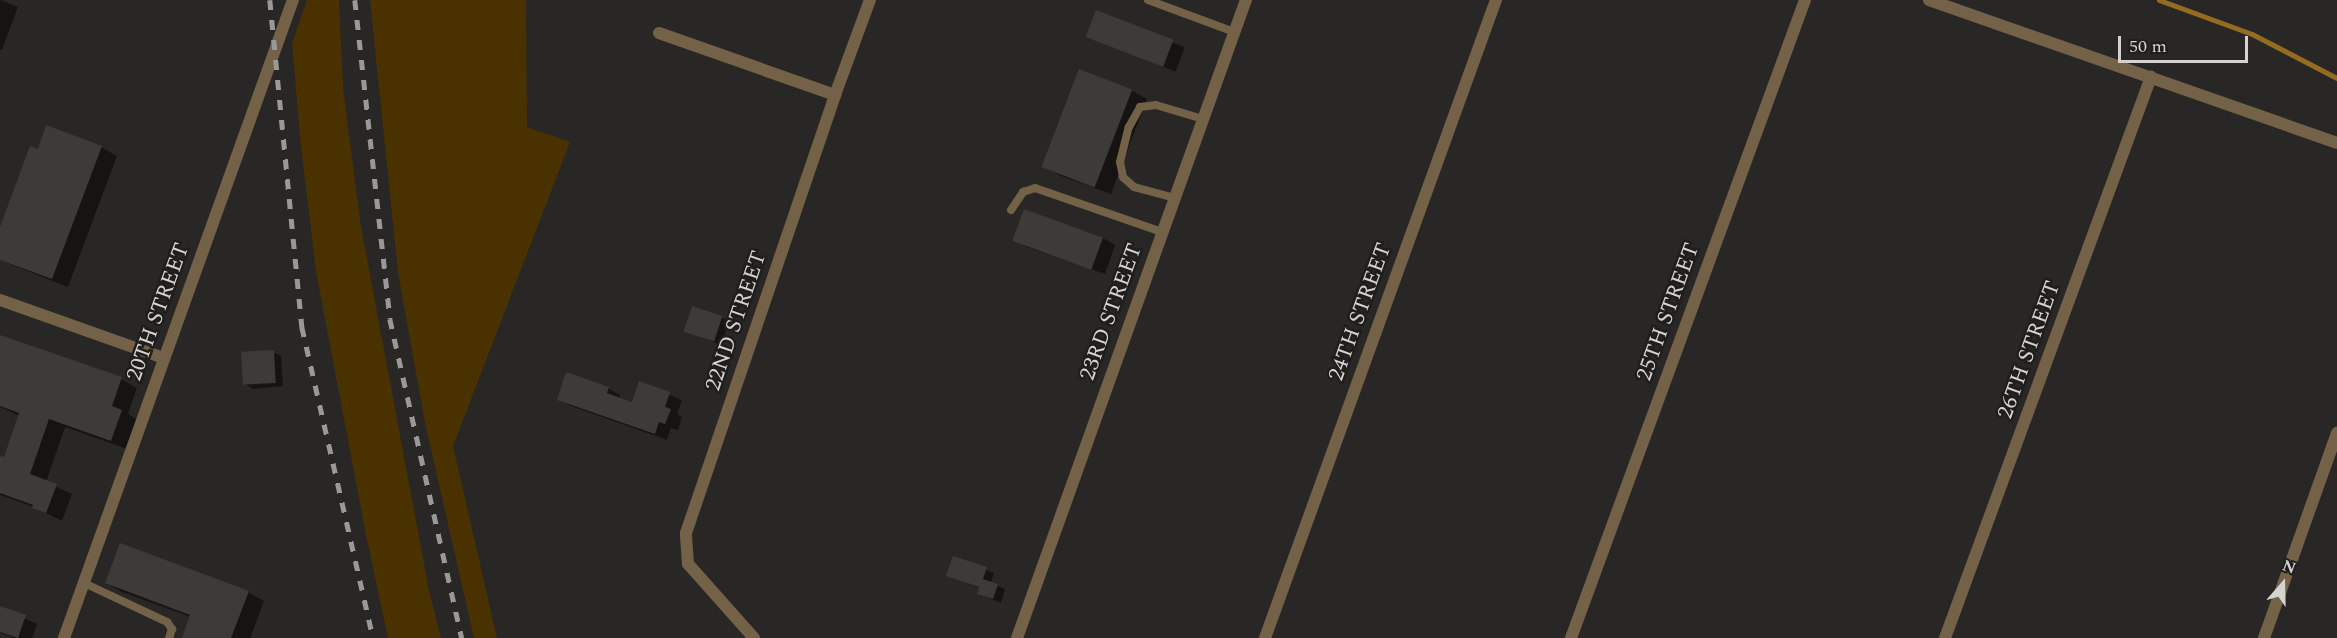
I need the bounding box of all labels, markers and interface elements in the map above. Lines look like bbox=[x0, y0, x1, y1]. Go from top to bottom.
scale bar bbox=[2121, 24, 2252, 62]
text: 50 m bbox=[2129, 33, 2167, 60]
street label: 20TH STREET bbox=[121, 239, 195, 385]
street label: 24TH STREET bbox=[1323, 239, 1397, 385]
street label: 25TH STREET bbox=[1631, 239, 1705, 385]
street label: 23RD STREET bbox=[1074, 240, 1148, 384]
street label: 22ND STREET bbox=[700, 247, 772, 395]
street label: 26TH STREET bbox=[1992, 277, 2066, 423]
north arrow bbox=[2253, 554, 2313, 614]
text: N bbox=[2279, 554, 2299, 581]

